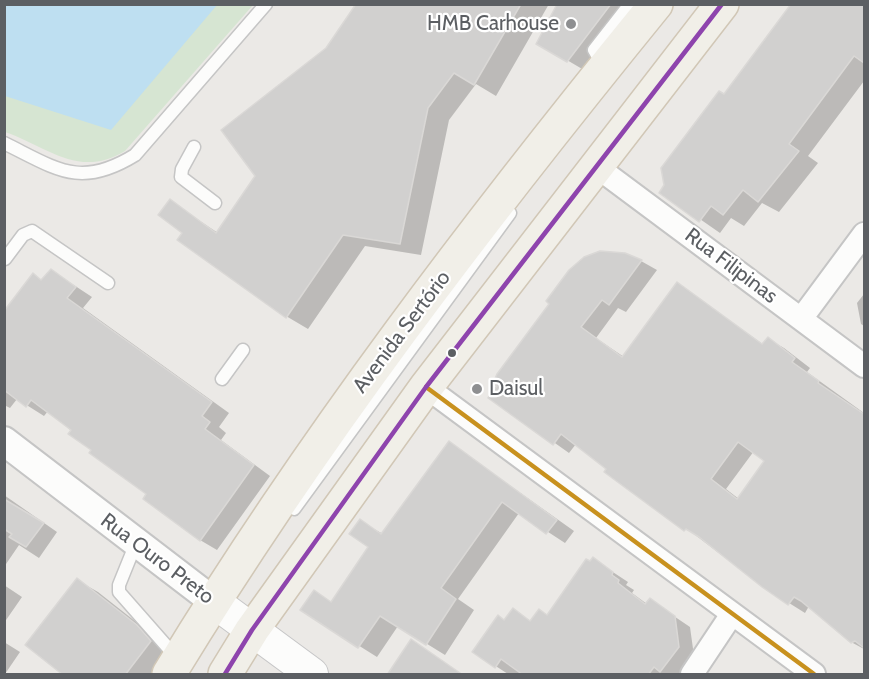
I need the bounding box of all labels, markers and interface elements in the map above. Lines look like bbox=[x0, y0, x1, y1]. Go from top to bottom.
place label: HMB Carhouse bbox=[427, 11, 559, 37]
marker: HMB Carhouse bbox=[564, 17, 578, 31]
street label: Rua Filipinas bbox=[680, 223, 782, 309]
street label: Avenida Sertório bbox=[348, 266, 456, 398]
unlabelled marker bbox=[446, 347, 458, 359]
place label: Daisul bbox=[489, 376, 543, 402]
marker: Daisul bbox=[470, 382, 484, 396]
street label: Rua Ouro Preto bbox=[95, 508, 219, 610]

